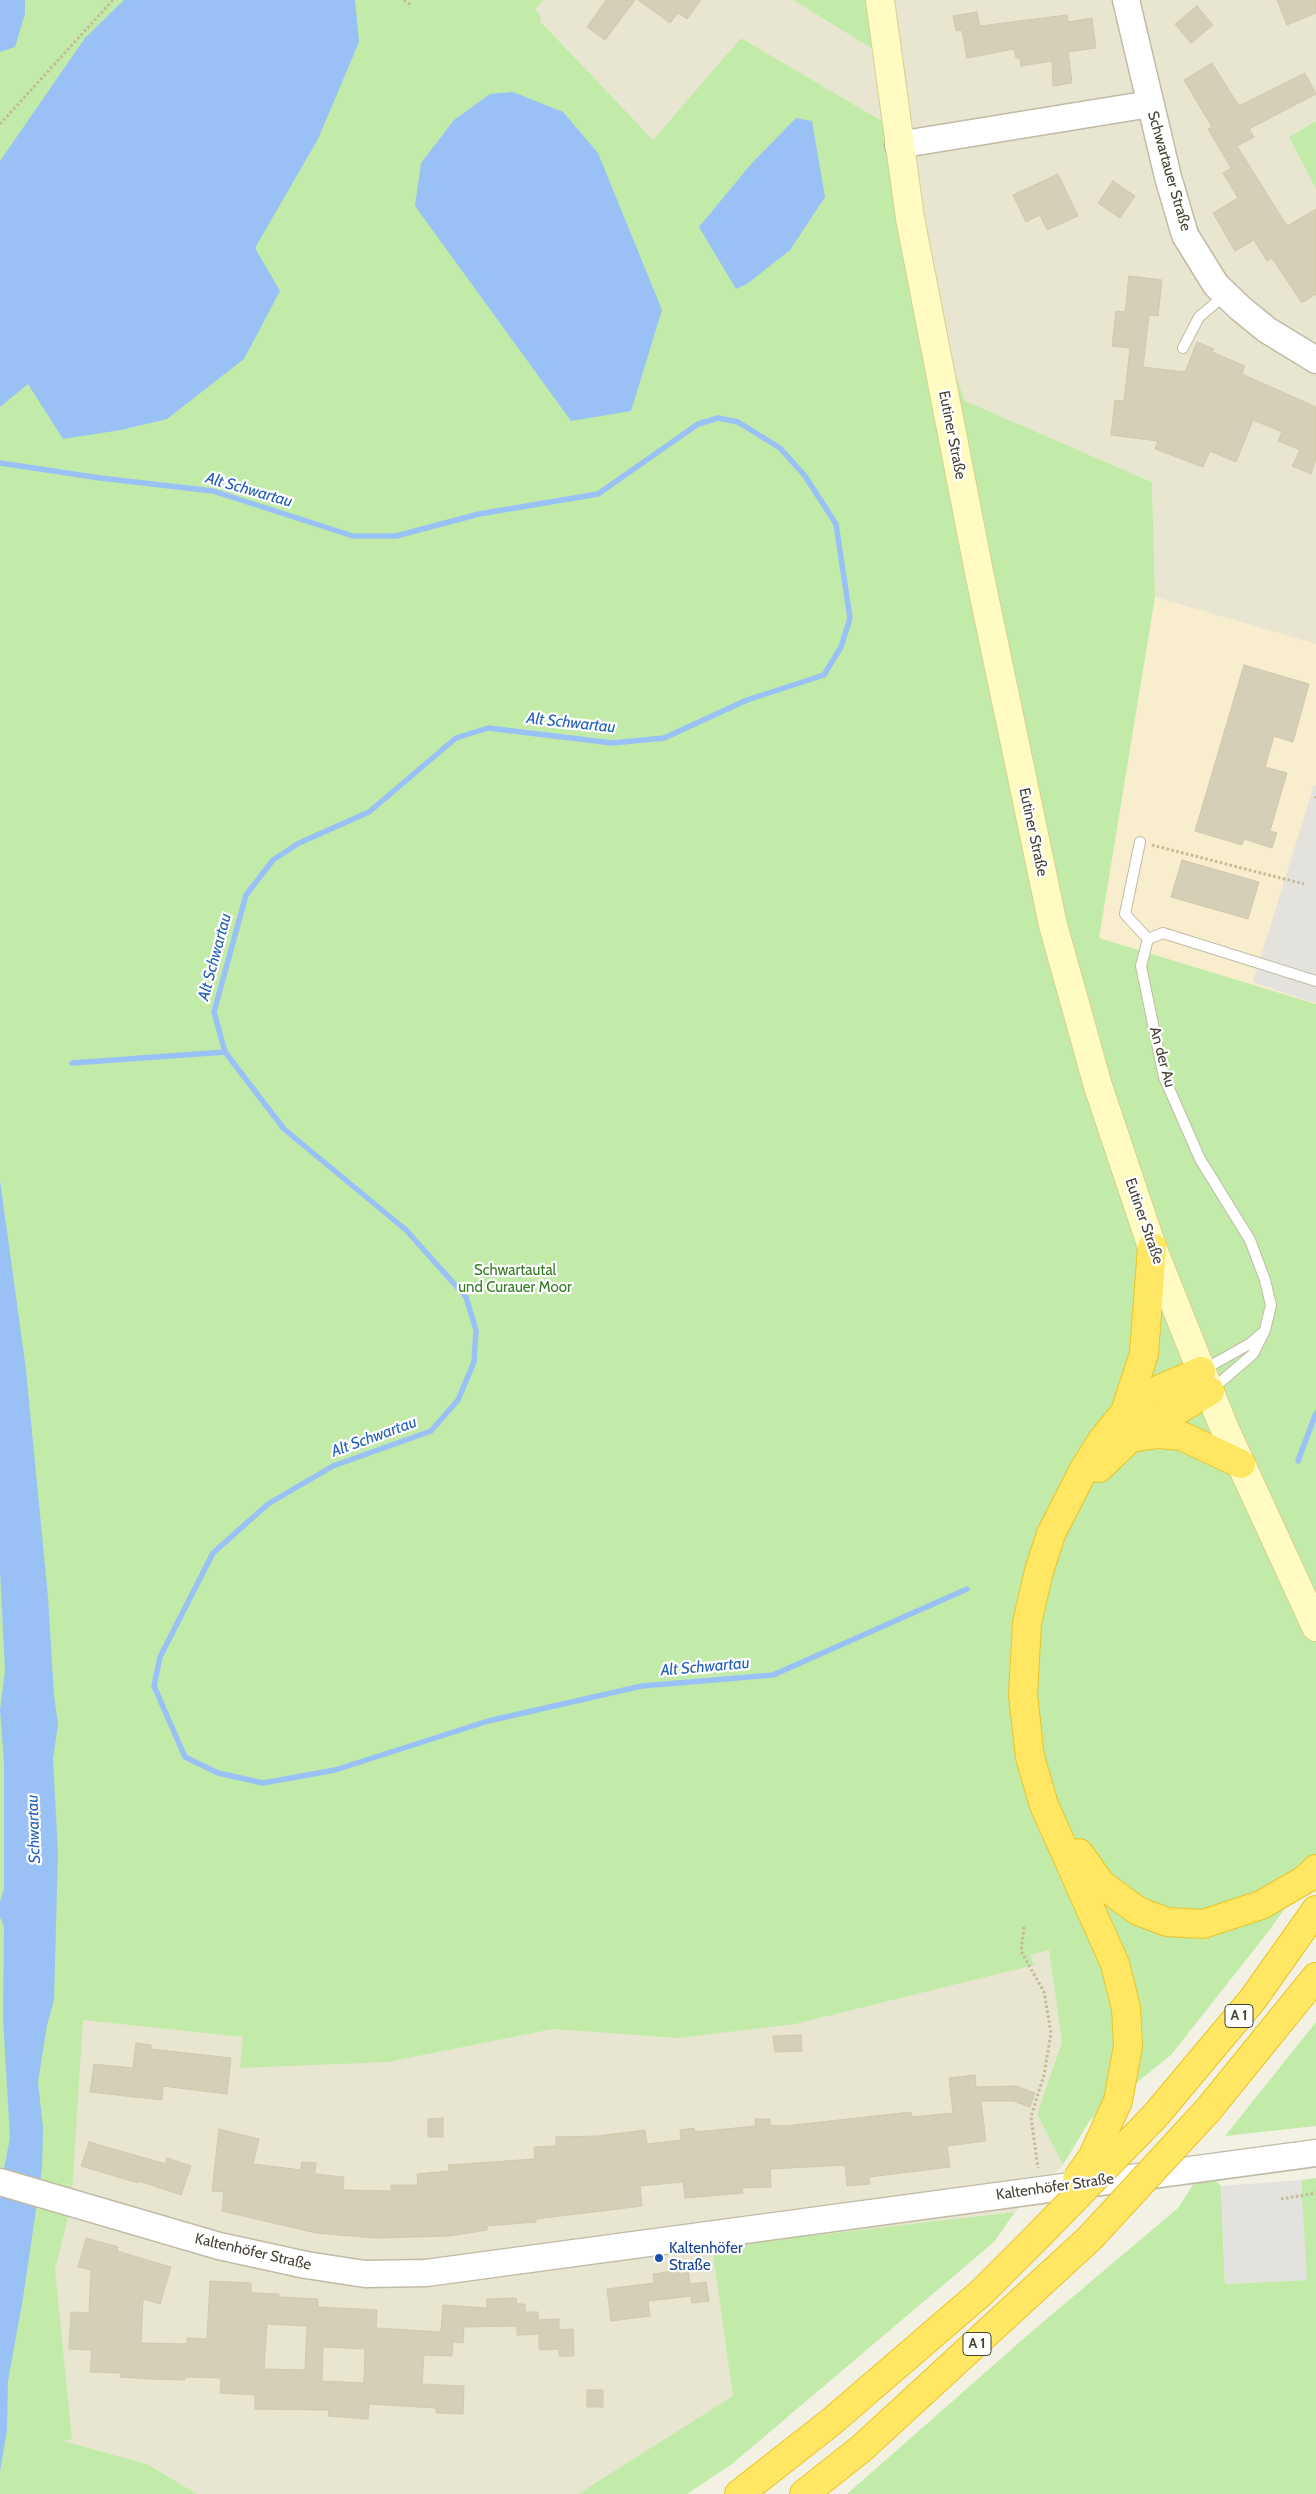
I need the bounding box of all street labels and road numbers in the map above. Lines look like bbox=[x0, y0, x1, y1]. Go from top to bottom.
street label: Schwartauer Straße bbox=[1143, 109, 1195, 233]
street label: Eutiner Straße bbox=[935, 389, 969, 481]
street label: Eutiner Straße bbox=[1015, 786, 1051, 878]
street label: An der Au bbox=[1145, 1025, 1179, 1089]
street label: Eutiner Straße bbox=[1121, 1176, 1167, 1266]
road number: A 1 bbox=[1225, 2004, 1253, 2028]
street label: Kaltenhöfer Straße bbox=[995, 2170, 1115, 2204]
street label: Kaltenhöfer Straße bbox=[193, 2230, 313, 2274]
road number: A 1 bbox=[963, 2332, 991, 2356]

